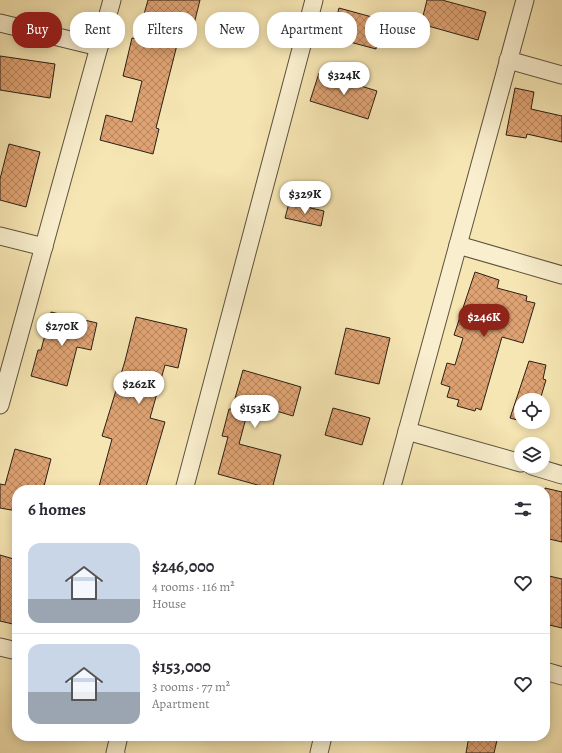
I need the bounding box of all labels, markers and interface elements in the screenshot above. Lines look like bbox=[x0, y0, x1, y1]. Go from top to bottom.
chip: Buy bbox=[12, 12, 62, 48]
chip: Rent bbox=[70, 12, 125, 48]
chip: Filters bbox=[133, 12, 197, 48]
chip: New bbox=[205, 12, 259, 48]
chip: Apartment bbox=[267, 12, 357, 48]
chip: House bbox=[365, 12, 430, 48]
pin: $324K bbox=[316, 62, 372, 96]
text: $324K bbox=[328, 66, 360, 83]
pin: $329K bbox=[277, 181, 333, 215]
text: $329K bbox=[289, 185, 321, 202]
pin: $246K bbox=[456, 304, 512, 338]
text: $246K bbox=[467, 308, 501, 325]
pin: $270K bbox=[34, 313, 90, 347]
text: $270K bbox=[46, 317, 78, 334]
pin: $262K bbox=[111, 371, 167, 405]
text: $262K bbox=[122, 375, 156, 392]
map controls bbox=[514, 393, 550, 473]
button: locate bbox=[514, 393, 550, 429]
pin: $153K bbox=[227, 395, 283, 429]
text: $153K bbox=[240, 399, 270, 416]
button: layers bbox=[514, 437, 550, 473]
text: 6 homes bbox=[28, 498, 86, 521]
icon: filters bbox=[512, 498, 534, 520]
text: $246,000 bbox=[152, 555, 214, 578]
icon: home bbox=[60, 559, 108, 607]
icon: heart bbox=[512, 572, 534, 594]
text: 4 rooms · 116 m² bbox=[152, 578, 235, 595]
text: House bbox=[152, 595, 186, 612]
text: $153,000 bbox=[152, 655, 211, 678]
icon: home bbox=[60, 660, 108, 708]
icon: heart bbox=[512, 673, 534, 695]
text: 3 rooms · 77 m² bbox=[152, 678, 230, 695]
text: Apartment bbox=[152, 695, 210, 712]

